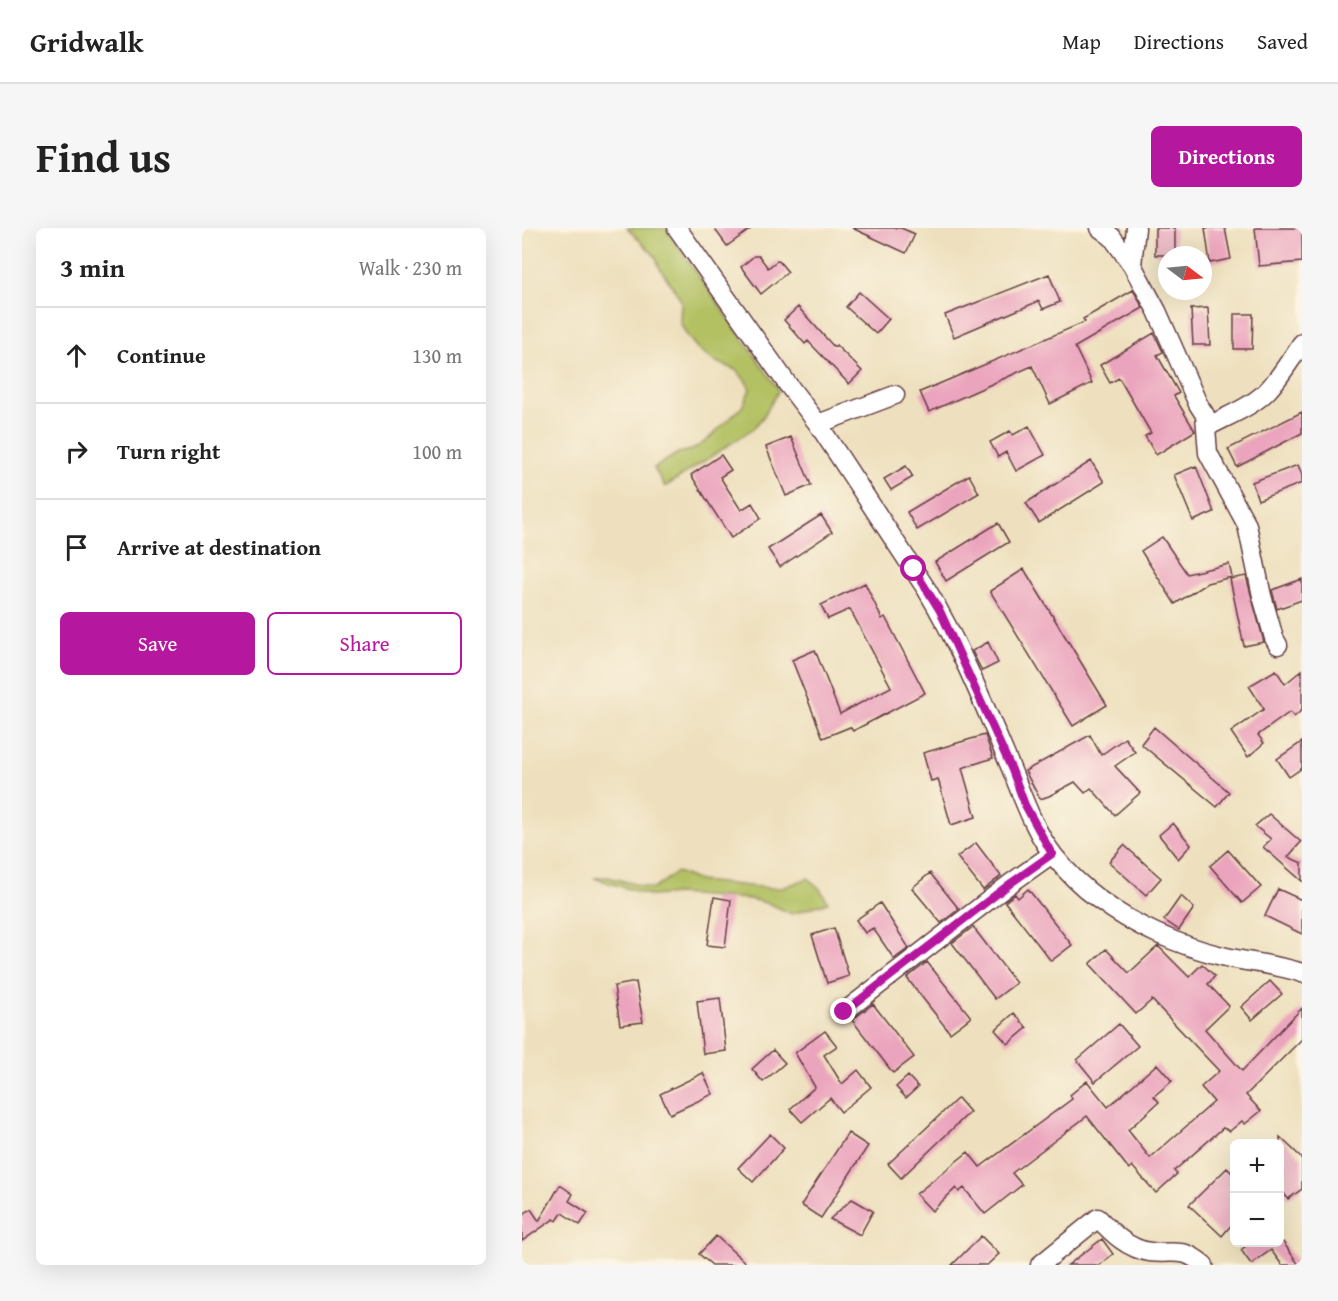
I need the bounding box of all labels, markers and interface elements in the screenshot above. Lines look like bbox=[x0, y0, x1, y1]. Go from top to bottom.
text: Gridwalk bbox=[30, 21, 143, 62]
text: Map bbox=[1062, 26, 1101, 57]
text: Directions bbox=[1134, 26, 1224, 57]
text: Saved bbox=[1257, 26, 1308, 57]
text: Find us bbox=[36, 126, 171, 187]
button: Directions bbox=[1151, 126, 1302, 187]
north arrow bbox=[1158, 246, 1212, 300]
text: 3 min bbox=[60, 248, 125, 287]
text: Walk · 230 m bbox=[359, 253, 462, 282]
icon: ahead bbox=[60, 339, 93, 372]
text: Continue bbox=[117, 339, 206, 371]
text: 130 m bbox=[412, 341, 462, 370]
icon: right bbox=[60, 435, 93, 468]
text: Turn right bbox=[117, 435, 220, 467]
text: 100 m bbox=[412, 437, 462, 466]
icon: arrive bbox=[60, 531, 93, 564]
text: Arrive at destination bbox=[117, 531, 321, 563]
route start bbox=[900, 555, 926, 581]
button: Save bbox=[60, 612, 255, 675]
button: Share bbox=[267, 612, 462, 675]
route end bbox=[830, 998, 856, 1024]
map controls bbox=[1230, 1139, 1284, 1247]
button: + bbox=[1230, 1139, 1284, 1193]
button: − bbox=[1230, 1193, 1284, 1247]

